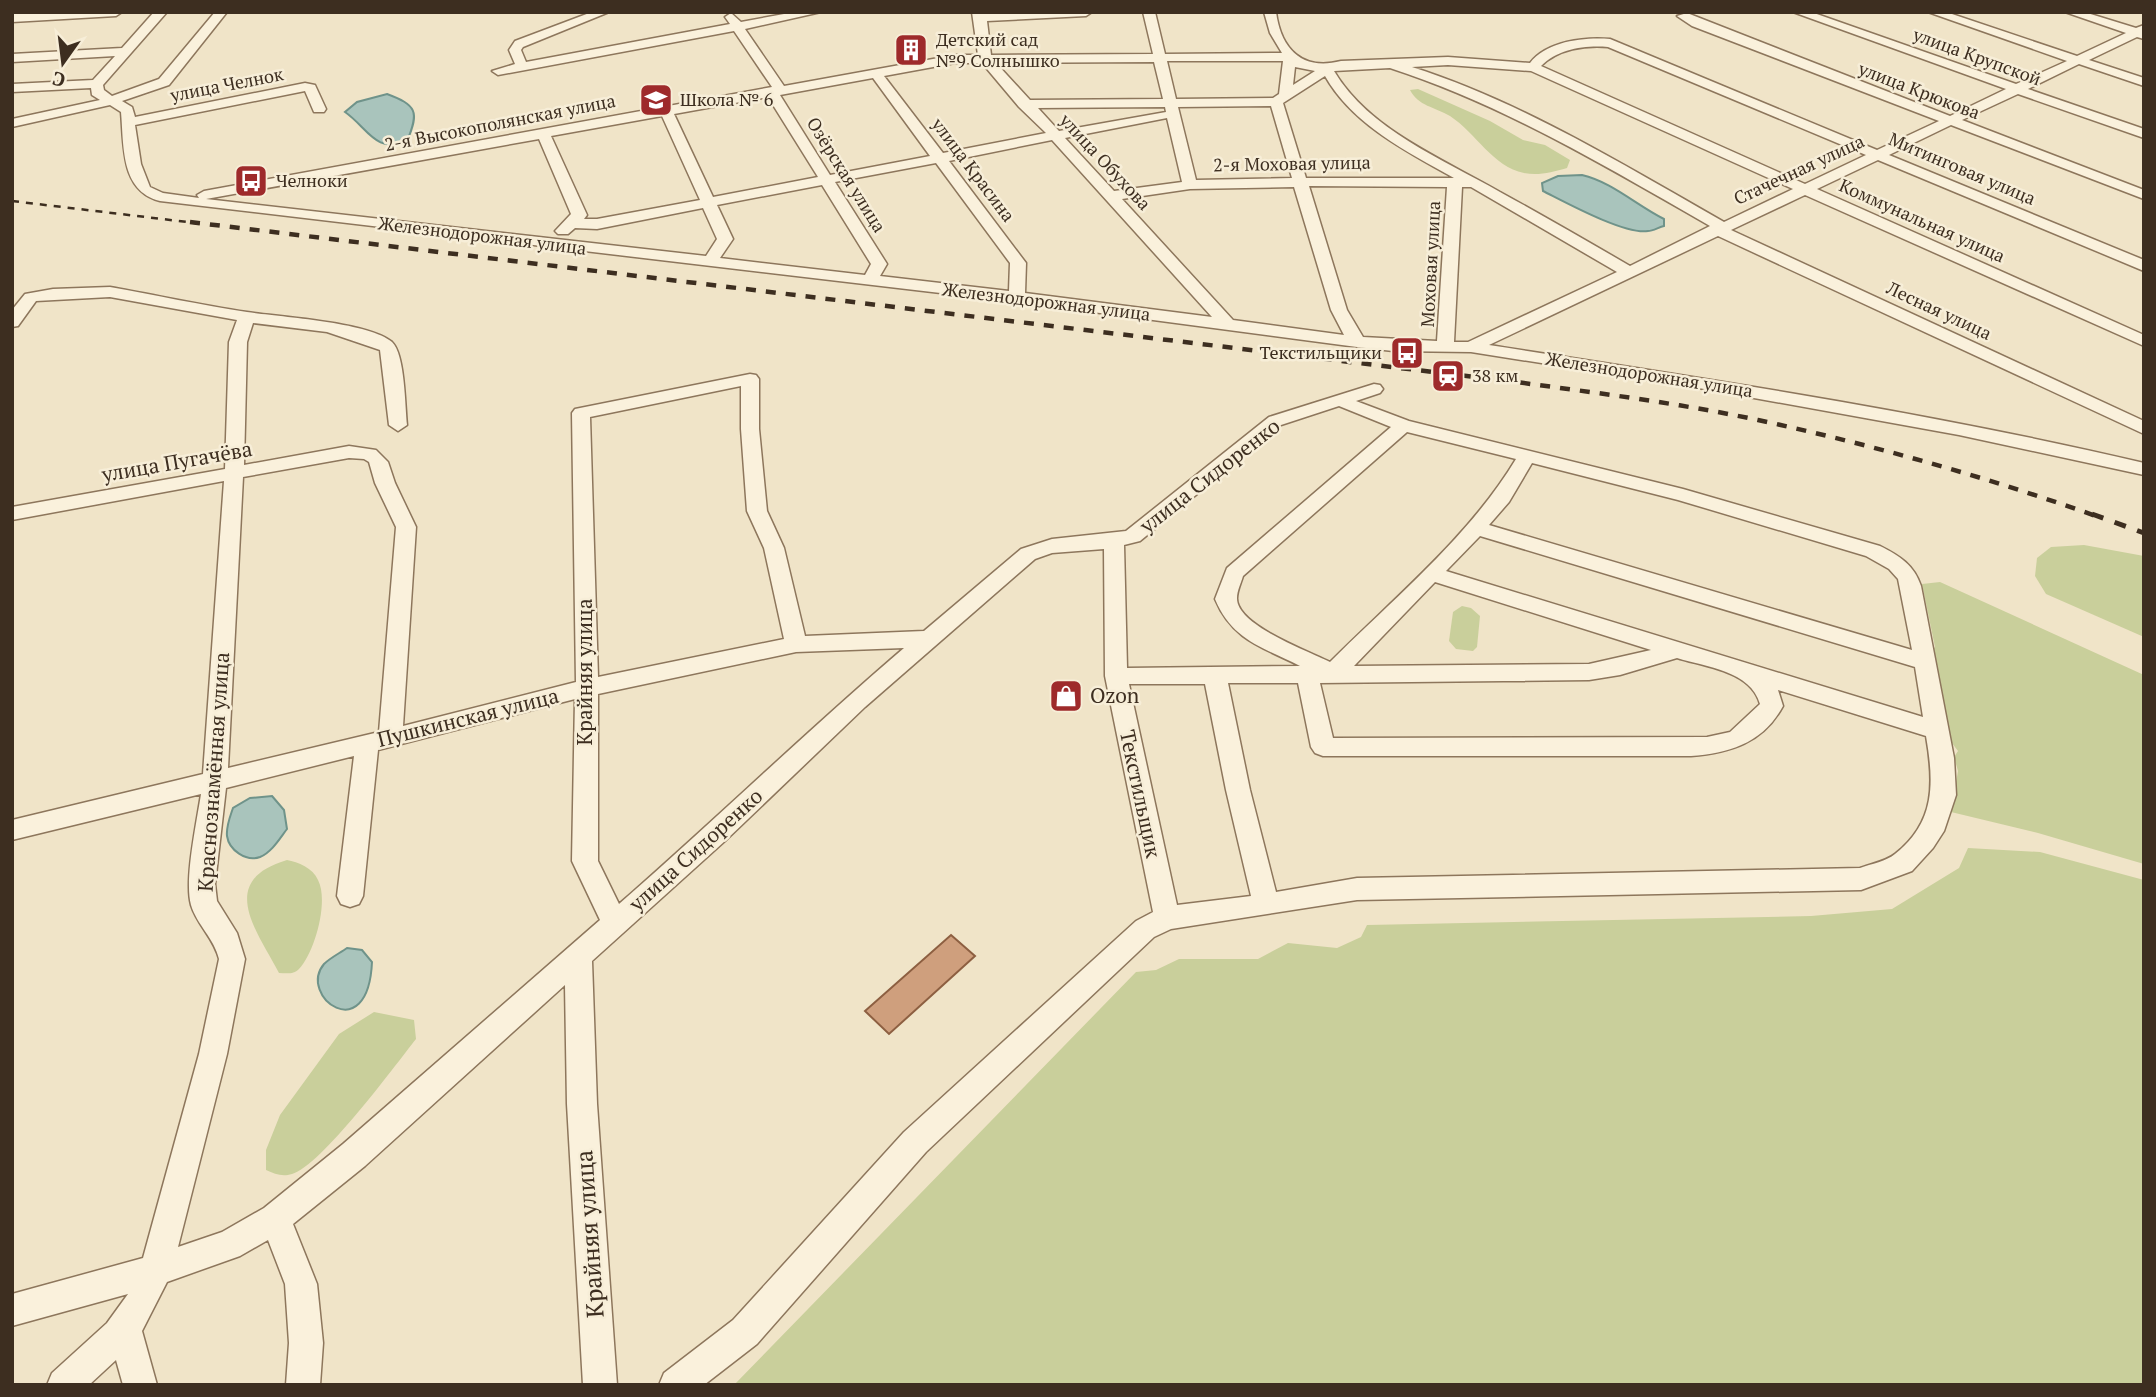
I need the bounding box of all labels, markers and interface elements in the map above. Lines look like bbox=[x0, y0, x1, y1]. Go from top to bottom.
street label: улица Крупской bbox=[1909, 21, 2045, 90]
place label: Детский сад №9 Солнышко bbox=[936, 27, 1060, 72]
north arrow bbox=[28, 28, 98, 98]
building icon: Детский сад №9 Солнышко bbox=[892, 31, 930, 69]
street label: улица Крюкова bbox=[1854, 56, 1983, 124]
street label: улица Челнок bbox=[167, 61, 286, 107]
text: С bbox=[50, 66, 68, 94]
school or university icon: Школа № 6 bbox=[637, 81, 675, 119]
place label: Школа № 6 bbox=[680, 87, 774, 111]
street label: 2-я Высокополянская улица bbox=[382, 88, 617, 156]
street label: улица Обухова bbox=[1054, 107, 1157, 215]
street label: Озёрская улица bbox=[802, 112, 892, 237]
street label: улица Красина bbox=[926, 112, 1021, 226]
street label: Митинговая улица bbox=[1885, 126, 2040, 210]
street label: Стачечная улица bbox=[1729, 128, 1868, 210]
street label: 2-я Моховая улица bbox=[1213, 150, 1371, 176]
bus stop icon: Челноки bbox=[232, 162, 270, 200]
place label: Челноки bbox=[276, 168, 348, 192]
street label: Коммунальная улица bbox=[1836, 173, 2009, 267]
street label: Моховая улица bbox=[1415, 200, 1445, 328]
street label: Железнодорожная улица bbox=[377, 210, 588, 260]
street label: Лесная улица bbox=[1882, 275, 1996, 345]
street label: Железнодорожная улица bbox=[941, 276, 1152, 326]
bus stop icon: Текстильщики bbox=[1388, 334, 1426, 372]
place label: Текстильщики bbox=[1260, 340, 1382, 364]
street label: Железнодорожная улица bbox=[1544, 346, 1755, 402]
station icon: 38 км bbox=[1429, 357, 1467, 395]
place label: 38 км bbox=[1472, 363, 1519, 387]
street label: улица Сидоренко bbox=[1133, 412, 1285, 540]
street label: улица Пугачёва bbox=[98, 434, 255, 488]
street label: Крайняя улица bbox=[570, 598, 598, 746]
street label: Краснознамённая улица bbox=[191, 651, 235, 893]
shop icon: Ozon bbox=[1047, 677, 1085, 715]
street label: Пушкинская улица bbox=[374, 681, 562, 753]
place label: Ozon bbox=[1090, 681, 1140, 709]
street label: Текстильщик bbox=[1114, 727, 1168, 861]
street label: улица Сидоренко bbox=[622, 782, 768, 918]
street label: Крайняя улица bbox=[567, 1149, 611, 1319]

